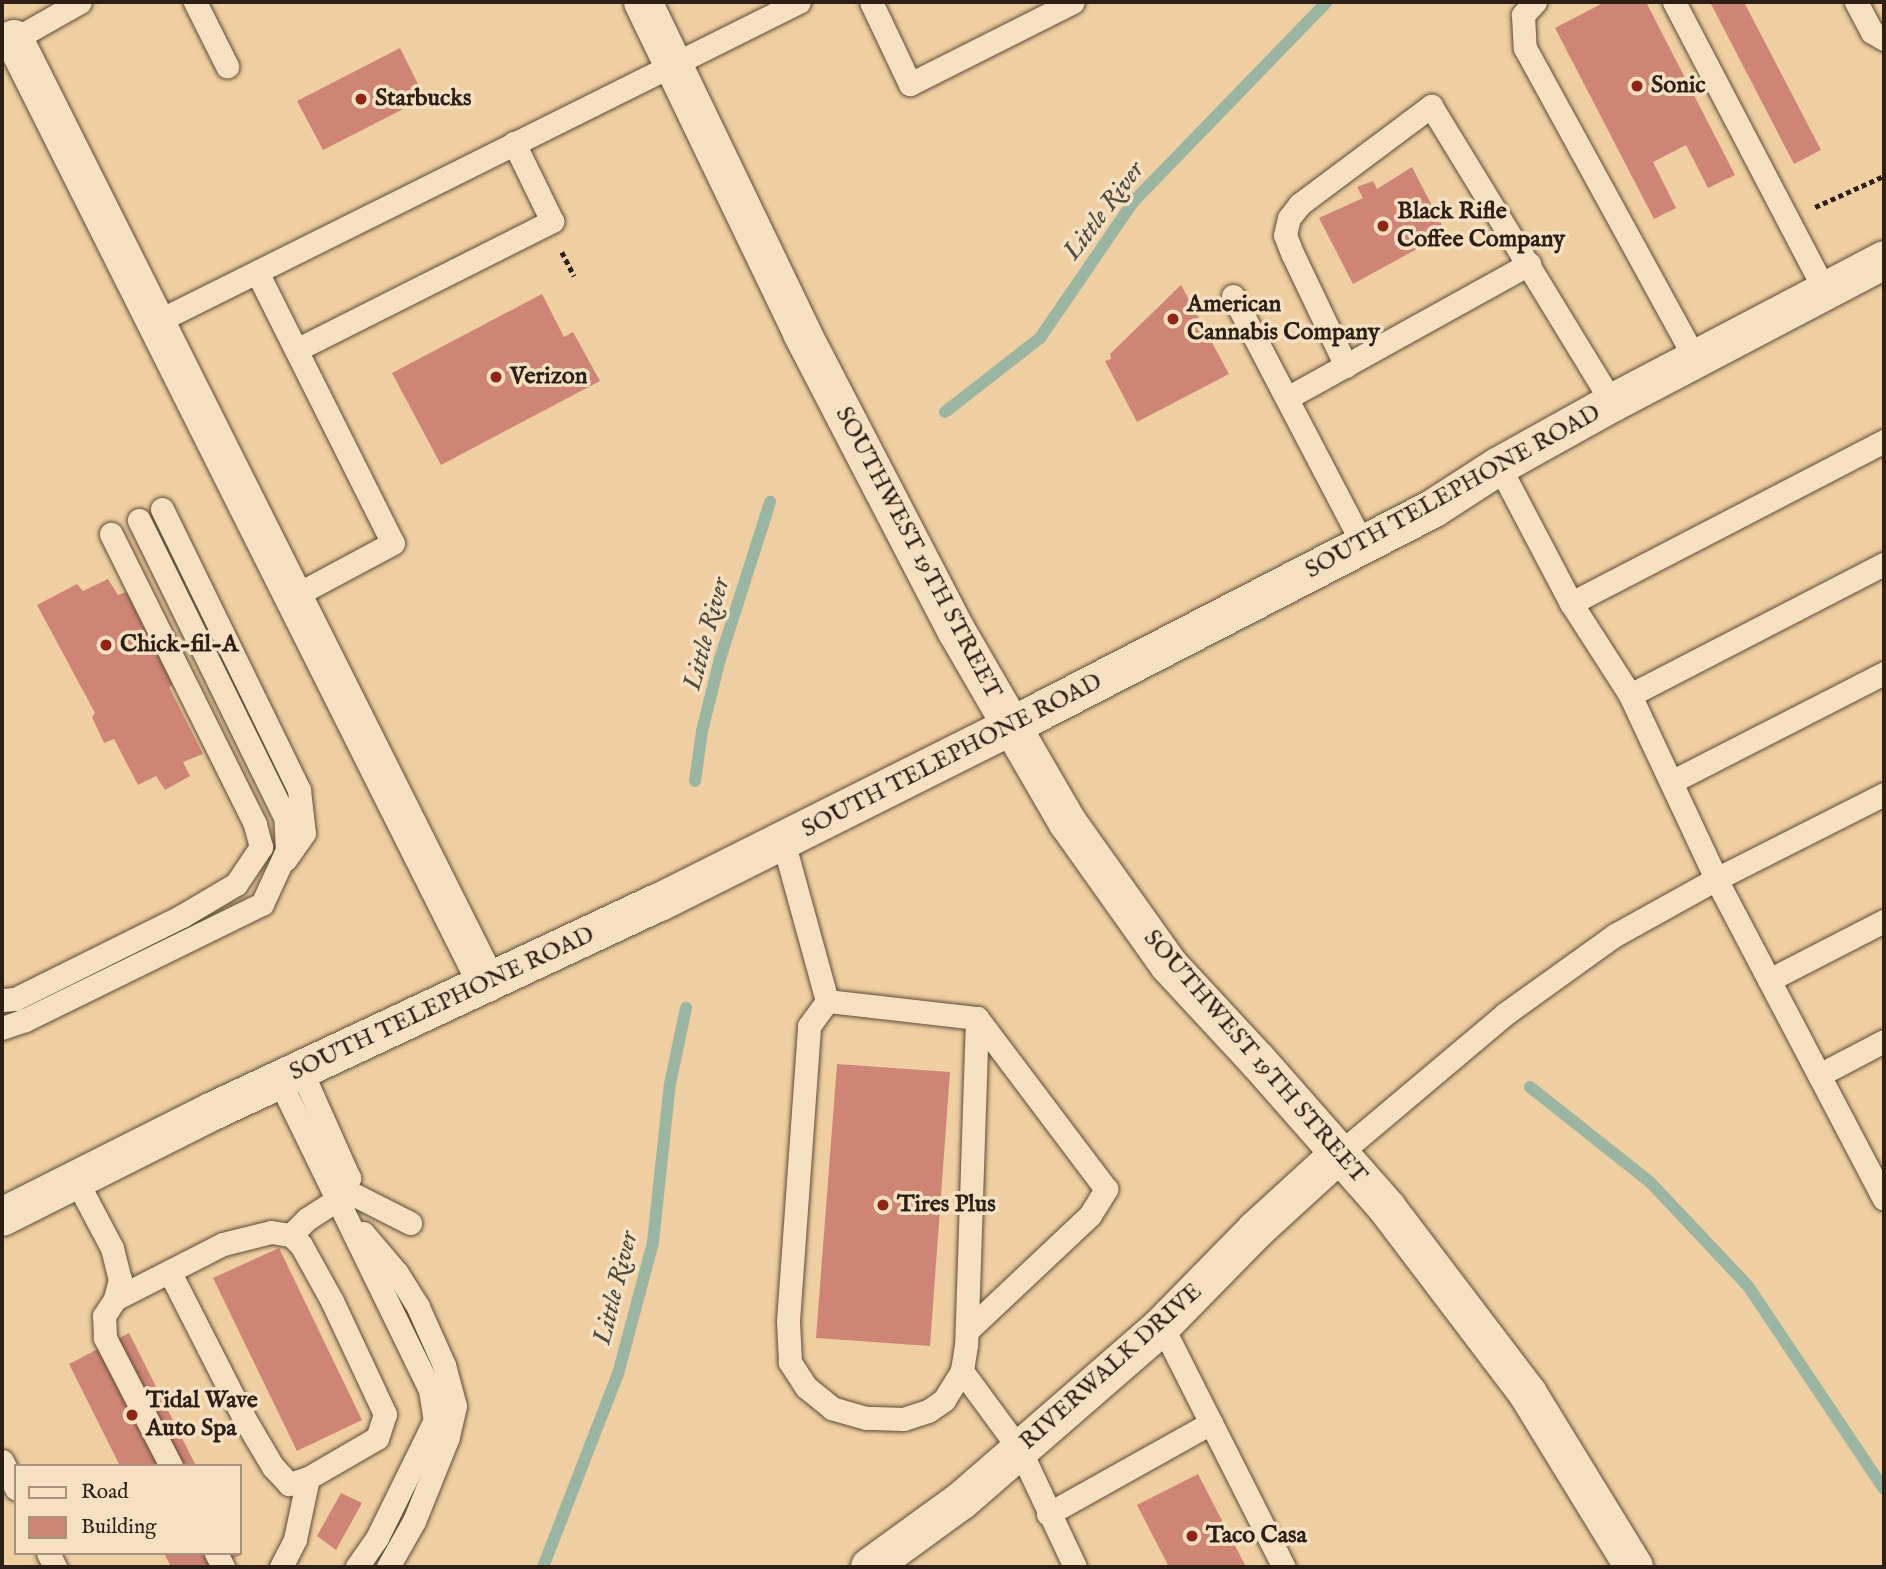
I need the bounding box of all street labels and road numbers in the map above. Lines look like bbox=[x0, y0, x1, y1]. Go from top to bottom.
street label: SOUTH TELEPHONE ROAD bbox=[1301, 399, 1605, 585]
street label: SOUTHWEST 19TH STREET bbox=[829, 402, 1007, 704]
street label: SOUTH TELEPHONE ROAD bbox=[797, 668, 1107, 844]
street label: SOUTH TELEPHONE ROAD bbox=[285, 921, 599, 1087]
street label: SOUTHWEST 19TH STREET bbox=[1137, 924, 1373, 1190]
street label: RIVERWALK DRIVE bbox=[1014, 1278, 1208, 1456]

